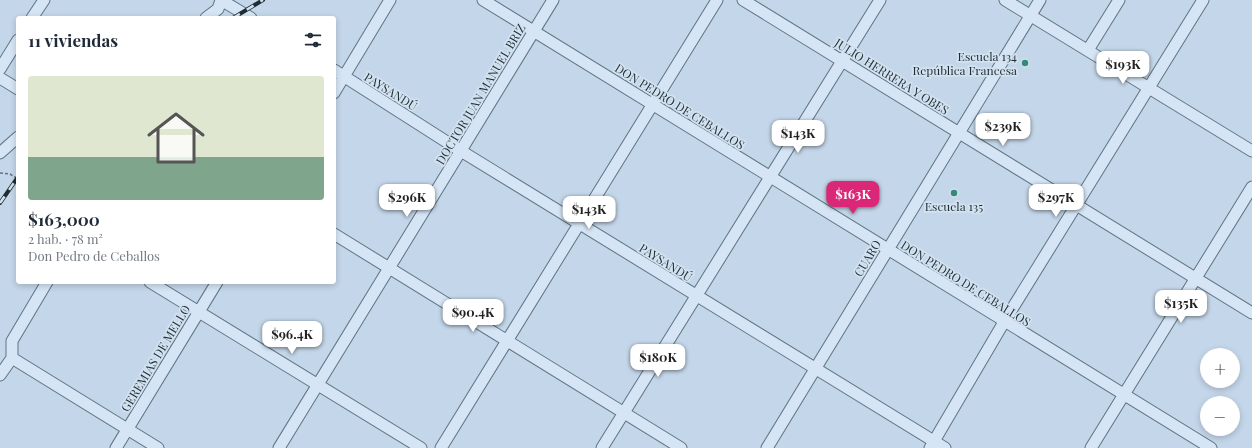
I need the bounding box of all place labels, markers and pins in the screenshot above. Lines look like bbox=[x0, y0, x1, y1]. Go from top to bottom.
place label: Escuela 134 República Francesa bbox=[912, 48, 1017, 78]
pin: $193K bbox=[1095, 51, 1151, 85]
marker: Escuela 134 República Francesa bbox=[1020, 58, 1030, 68]
pin: $239K bbox=[975, 113, 1031, 147]
pin: $143K bbox=[770, 120, 826, 154]
pin: $163K bbox=[825, 181, 881, 215]
pin: $296K bbox=[379, 184, 435, 218]
pin: $297K bbox=[1028, 184, 1084, 218]
marker: Escuela 135 bbox=[949, 188, 959, 198]
pin: $143K bbox=[561, 196, 617, 230]
place label: Escuela 135 bbox=[925, 198, 983, 214]
pin: $135K bbox=[1153, 290, 1209, 324]
pin: $90.4K bbox=[440, 299, 506, 333]
pin: $96.4K bbox=[259, 321, 325, 355]
pin: $180K bbox=[630, 344, 686, 378]

